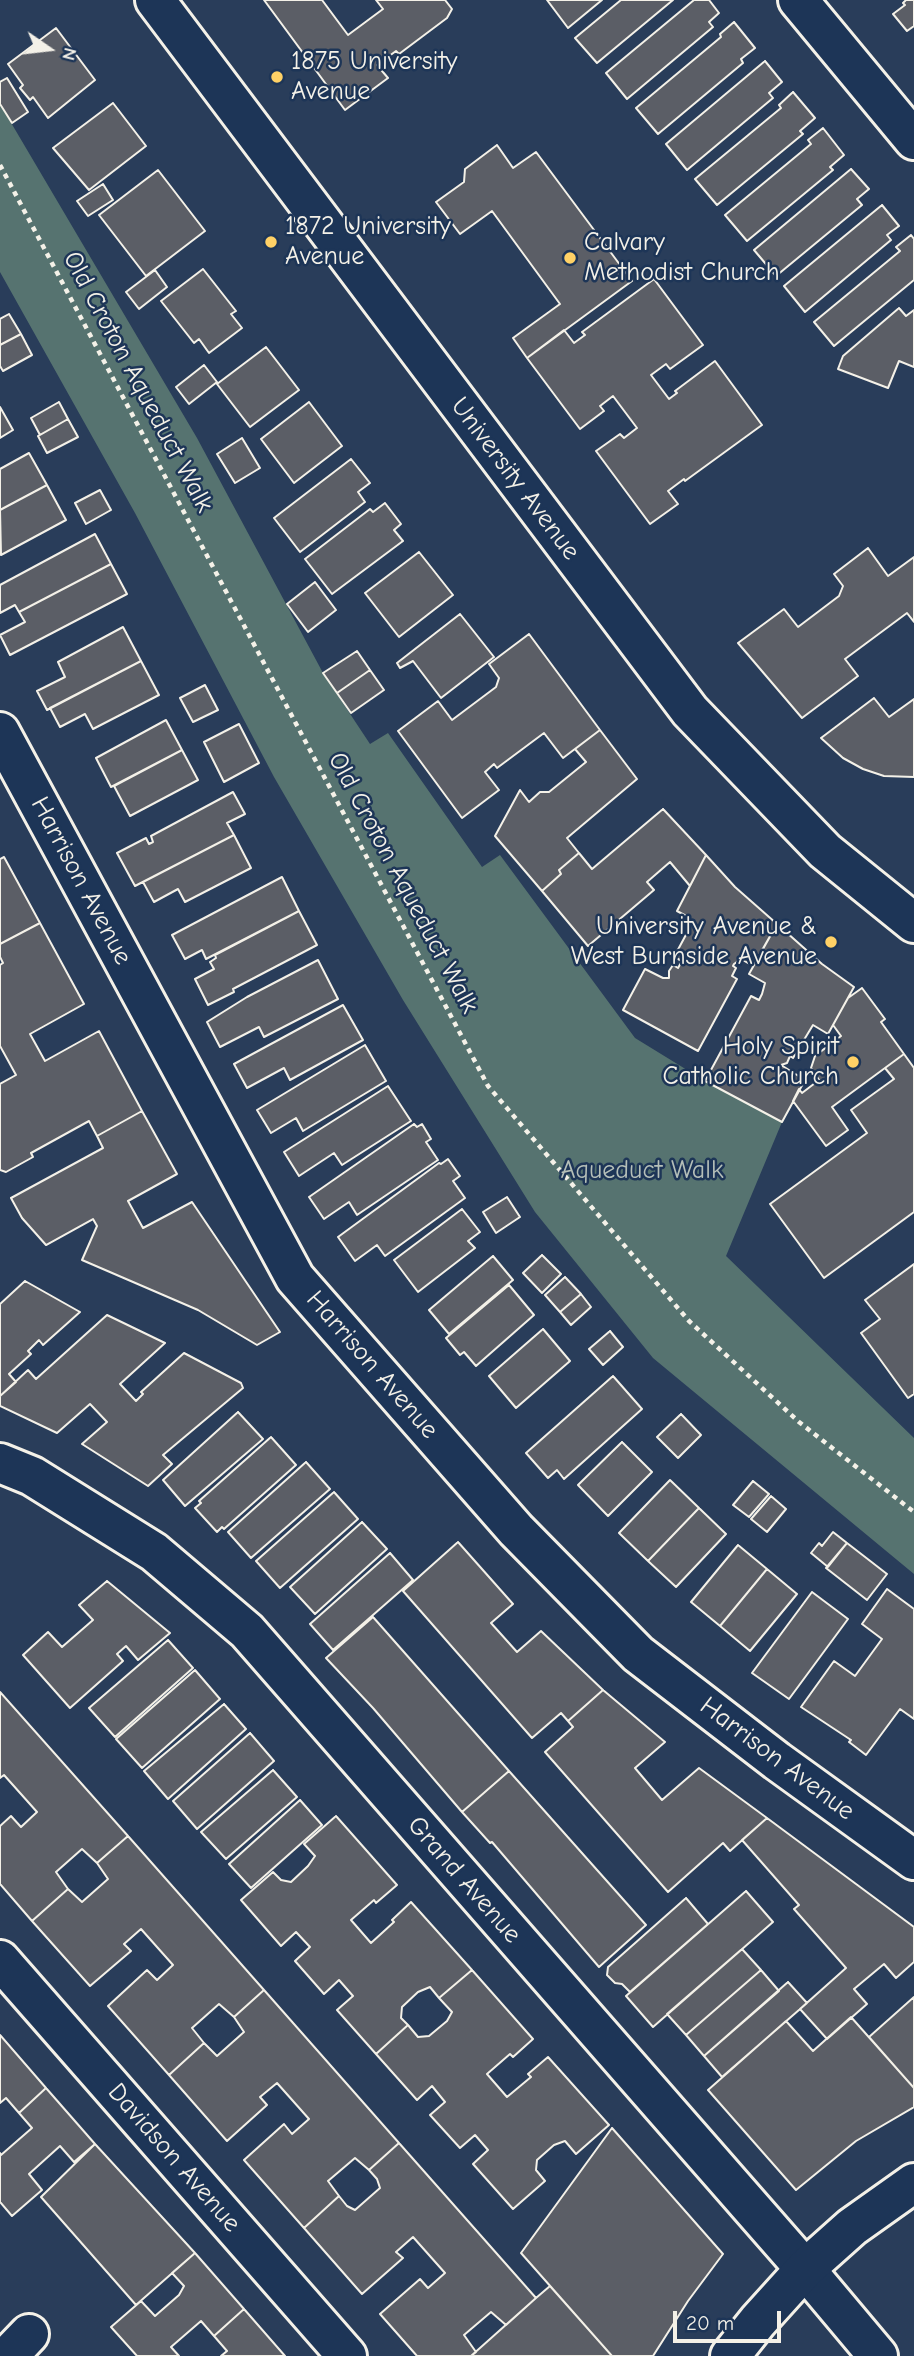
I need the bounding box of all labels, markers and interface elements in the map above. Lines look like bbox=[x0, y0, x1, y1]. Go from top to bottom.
north arrow bbox=[14, 14, 84, 84]
text: N bbox=[57, 45, 82, 63]
place label: 1875 University Avenue bbox=[291, 46, 457, 108]
marker: 1875 University Avenue bbox=[269, 69, 285, 85]
place label: 1872 University Avenue bbox=[285, 211, 451, 272]
place label: Calvary Methodist Church bbox=[584, 227, 780, 288]
marker: 1872 University Avenue bbox=[263, 234, 279, 250]
street label: Old Croton Aqueduct Walk bbox=[56, 246, 220, 518]
marker: Calvary Methodist Church bbox=[562, 250, 578, 266]
street label: University Avenue bbox=[444, 392, 586, 566]
street label: Old Croton Aqueduct Walk bbox=[321, 747, 485, 1019]
street label: Harrison Avenue bbox=[24, 792, 138, 970]
place label: University Avenue & West Burnside Avenue bbox=[571, 911, 817, 972]
marker: University Avenue & West Burnside Avenue bbox=[823, 934, 839, 950]
place label: Holy Spirit Catholic Church bbox=[662, 1031, 839, 1092]
marker: Holy Spirit Catholic Church bbox=[845, 1054, 861, 1070]
park label: Aqueduct Walk bbox=[560, 1155, 724, 1187]
street label: Harrison Avenue bbox=[299, 1285, 445, 1445]
street label: Harrison Avenue bbox=[694, 1691, 860, 1827]
street label: Grand Avenue bbox=[400, 1810, 528, 1950]
street label: Davidson Avenue bbox=[101, 2077, 247, 2239]
scale bar bbox=[676, 2296, 785, 2340]
text: 20 m bbox=[686, 2311, 734, 2335]

